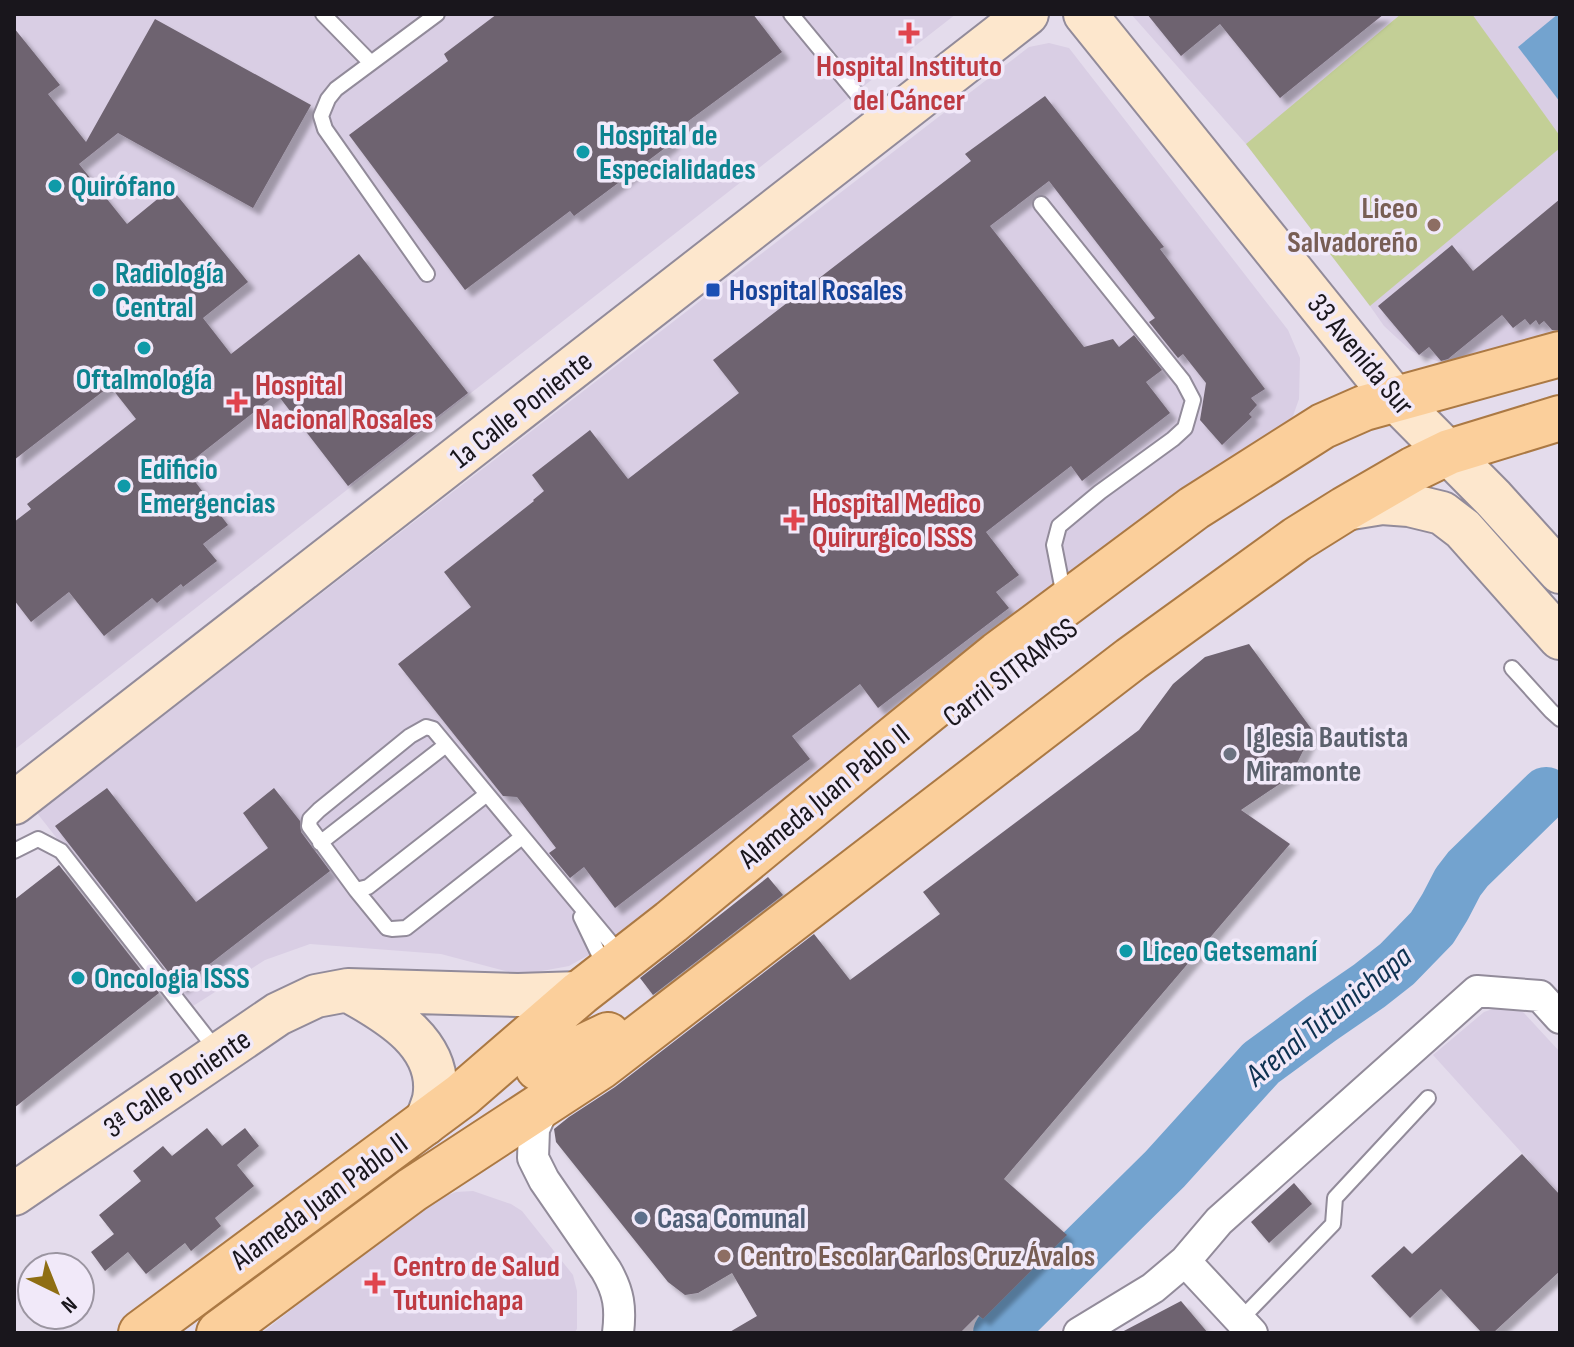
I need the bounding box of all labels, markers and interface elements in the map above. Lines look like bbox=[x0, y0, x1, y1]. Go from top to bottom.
marker: Hospital Instituto del Cáncer bbox=[898, 22, 920, 44]
place label: Hospital Instituto del Cáncer bbox=[816, 49, 1002, 119]
place label: Hospital de Especialidades bbox=[599, 118, 756, 188]
marker: Hospital de Especialidades bbox=[574, 143, 592, 161]
place label: Quirófano bbox=[71, 169, 176, 205]
marker: Quirófano bbox=[46, 177, 64, 195]
place label: Liceo Salvadoreño bbox=[1287, 191, 1418, 261]
marker: Liceo Salvadoreño bbox=[1425, 216, 1443, 234]
place label: Radiología Central bbox=[115, 256, 224, 326]
place label: Hospital Rosales bbox=[729, 273, 903, 309]
marker: Radiología Central bbox=[90, 281, 108, 299]
marker: Hospital Rosales bbox=[704, 281, 722, 299]
street label: 33 Avenida Sur bbox=[1299, 287, 1422, 423]
marker: Oftalmología bbox=[135, 339, 153, 357]
street label: 1a Calle Poniente bbox=[443, 343, 600, 476]
place label: Oftalmología bbox=[76, 362, 212, 398]
place label: Hospital Nacional Rosales bbox=[255, 368, 433, 438]
marker: Hospital Nacional Rosales bbox=[226, 391, 248, 413]
place label: Edificio Emergencias bbox=[140, 452, 275, 522]
marker: Edificio Emergencias bbox=[115, 477, 133, 495]
place label: Hospital Medico Quirurgico ISSS bbox=[812, 486, 981, 556]
marker: Hospital Medico Quirurgico ISSS bbox=[783, 509, 805, 531]
street label: Carril SITRAMSS bbox=[936, 610, 1085, 735]
street label: Alameda Juan Pablo II bbox=[731, 717, 917, 877]
place label: Iglesia Bautista Miramonte bbox=[1246, 720, 1408, 790]
marker: Iglesia Bautista Miramonte bbox=[1221, 745, 1239, 763]
place label: Liceo Getsemaní bbox=[1142, 934, 1318, 970]
water label: Arenal Tutunichapa bbox=[1236, 937, 1420, 1096]
marker: Liceo Getsemaní bbox=[1117, 942, 1135, 960]
place label: Oncologia ISSS bbox=[94, 961, 250, 997]
marker: Oncologia ISSS bbox=[69, 969, 87, 987]
street label: 3ª Calle Poniente bbox=[97, 1022, 258, 1146]
street label: Alameda Juan Pablo II bbox=[223, 1126, 415, 1279]
place label: Casa Comunal bbox=[657, 1201, 806, 1237]
marker: Casa Comunal bbox=[632, 1209, 650, 1227]
place label: Centro Escolar Carlos Cruz Ávalos bbox=[740, 1239, 1095, 1275]
marker: Centro Escolar Carlos Cruz Ávalos bbox=[715, 1247, 733, 1265]
place label: Centro de Salud Tutunichapa bbox=[393, 1249, 560, 1319]
north arrow bbox=[16, 1251, 96, 1331]
marker: Centro de Salud Tutunichapa bbox=[364, 1272, 386, 1294]
text: N bbox=[55, 1291, 82, 1318]

